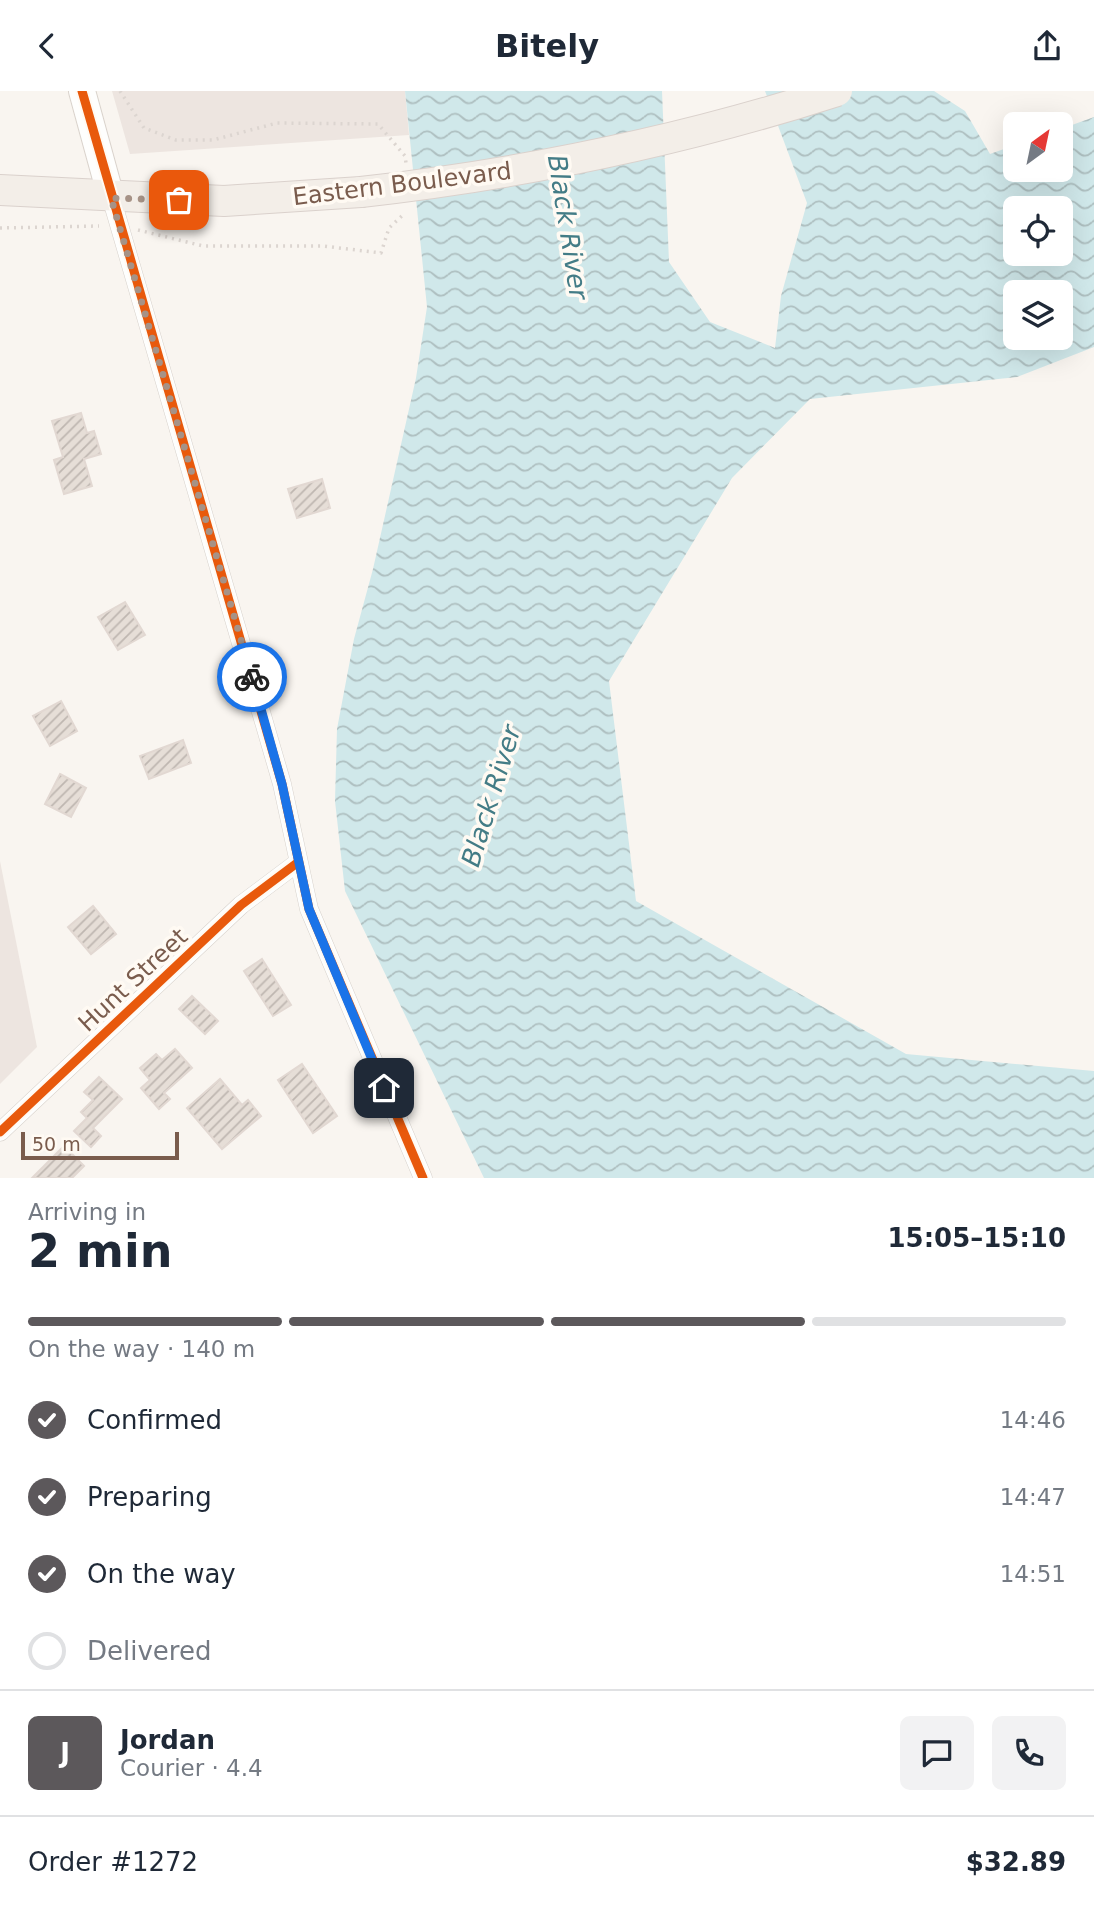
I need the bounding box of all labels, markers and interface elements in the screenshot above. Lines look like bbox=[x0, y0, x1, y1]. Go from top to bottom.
icon: back bbox=[28, 27, 66, 65]
text: Bitely bbox=[495, 27, 599, 65]
icon: share bbox=[1028, 27, 1066, 65]
north arrow bbox=[1003, 112, 1073, 182]
map controls bbox=[1003, 112, 1073, 350]
water label: Black River bbox=[542, 153, 595, 304]
street label: Eastern Boulevard bbox=[291, 157, 513, 211]
pin bbox=[149, 170, 209, 230]
icon: bag bbox=[160, 181, 198, 219]
button: locate bbox=[1003, 196, 1073, 266]
button: layers bbox=[1003, 280, 1073, 350]
courier bbox=[217, 642, 287, 712]
icon: bike bbox=[233, 658, 271, 696]
water label: Black River bbox=[455, 720, 527, 870]
street label: Hunt Street bbox=[73, 923, 193, 1037]
pin bbox=[354, 1058, 414, 1118]
icon: home bbox=[365, 1069, 403, 1107]
scale bar bbox=[21, 1129, 178, 1161]
text: 50 m bbox=[32, 1133, 81, 1155]
text: Arriving in bbox=[28, 1199, 146, 1225]
text: 15:05–15:10 bbox=[887, 1223, 1066, 1253]
text: 2 min bbox=[28, 1224, 172, 1278]
text: On the way · 140 m bbox=[28, 1336, 255, 1362]
icon: check bbox=[28, 1401, 66, 1439]
text: Confirmed bbox=[87, 1405, 222, 1435]
text: 14:46 bbox=[1000, 1407, 1066, 1433]
icon: check bbox=[28, 1478, 66, 1516]
text: Preparing bbox=[87, 1482, 212, 1512]
text: 14:47 bbox=[1000, 1484, 1066, 1510]
icon: check bbox=[28, 1555, 66, 1593]
text: On the way bbox=[87, 1559, 236, 1589]
text: 14:51 bbox=[1000, 1561, 1066, 1587]
text: Delivered bbox=[87, 1636, 211, 1666]
button: chat bbox=[900, 1716, 974, 1790]
button: phone bbox=[992, 1716, 1066, 1790]
text: Jordan bbox=[120, 1725, 215, 1755]
text: J bbox=[60, 1738, 70, 1768]
text: Courier · 4.4 bbox=[120, 1755, 263, 1781]
text: Order #1272 bbox=[28, 1847, 198, 1877]
text: $32.89 bbox=[966, 1847, 1066, 1877]

